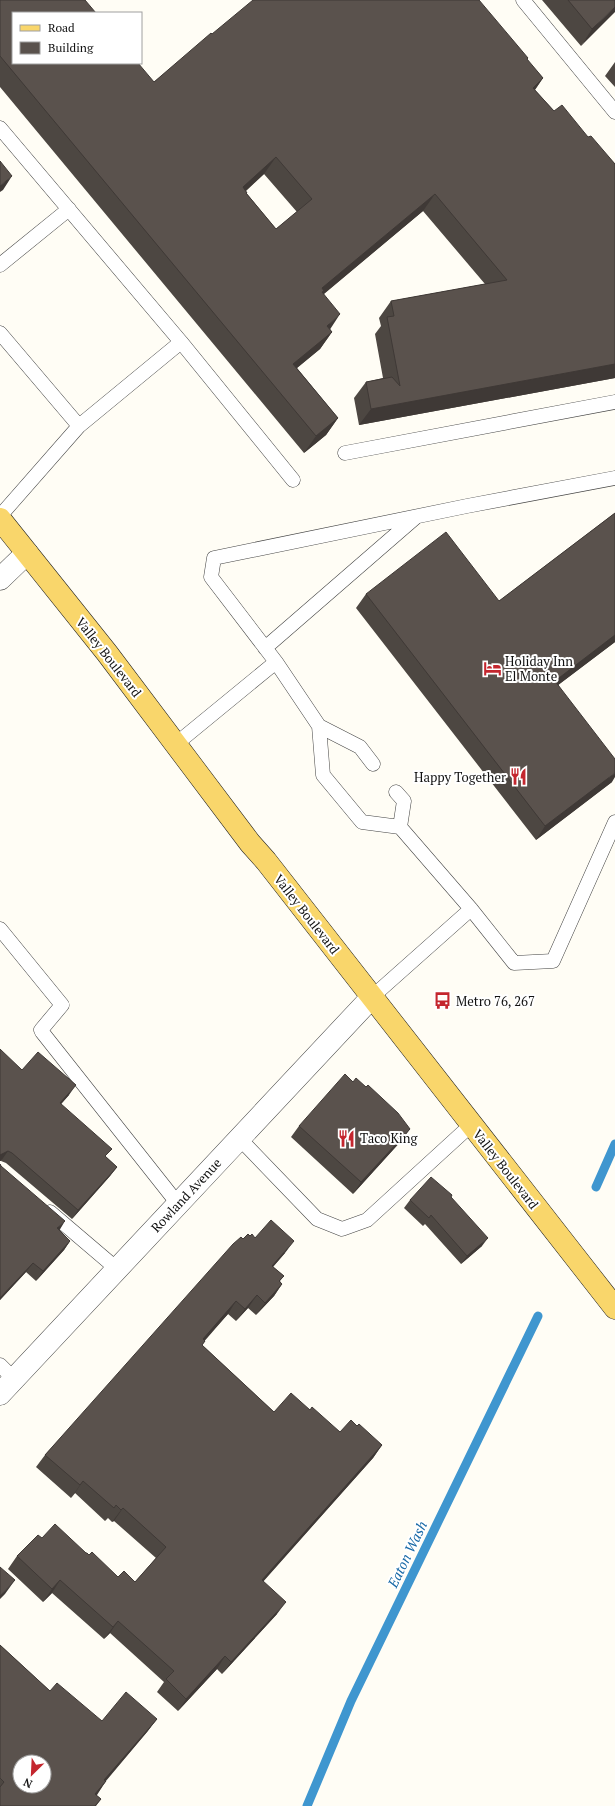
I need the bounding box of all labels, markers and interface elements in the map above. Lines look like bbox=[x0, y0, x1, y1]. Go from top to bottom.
legend bbox=[12, 12, 142, 64]
text: Road bbox=[48, 20, 75, 35]
text: Building bbox=[48, 40, 94, 55]
street label: Valley Boulevard bbox=[72, 613, 146, 701]
place label: Holiday Inn El Monte bbox=[505, 652, 573, 685]
hotel icon: Holiday Inn El Monte bbox=[482, 658, 502, 678]
restaurant icon: Happy Together bbox=[509, 767, 529, 787]
place label: Happy Together bbox=[414, 768, 506, 786]
street label: Valley Boulevard bbox=[270, 870, 344, 958]
bus stop icon: Metro 76, 267 bbox=[433, 991, 453, 1011]
place label: Metro 76, 267 bbox=[456, 992, 535, 1010]
street label: Valley Boulevard bbox=[469, 1125, 543, 1213]
restaurant icon: Taco King bbox=[337, 1128, 357, 1148]
place label: Taco King bbox=[360, 1129, 417, 1147]
street label: Rowland Avenue bbox=[147, 1154, 225, 1236]
water label: Eaton Wash bbox=[382, 1518, 431, 1591]
north arrow bbox=[12, 1754, 52, 1794]
text: N bbox=[21, 1775, 35, 1791]

